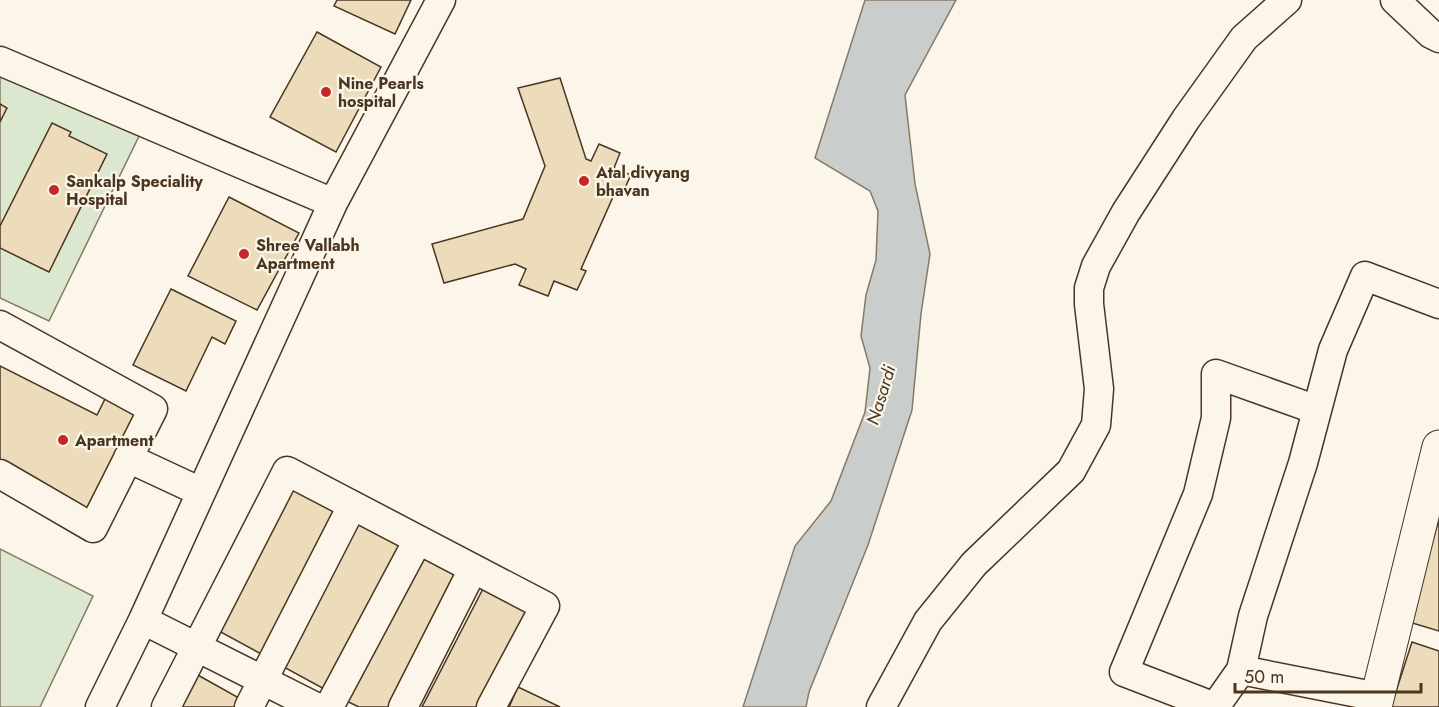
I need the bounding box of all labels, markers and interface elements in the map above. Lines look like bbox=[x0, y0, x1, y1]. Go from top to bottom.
place label: Nine Pearls hospital bbox=[338, 72, 424, 113]
marker: Nine Pearls hospital bbox=[319, 85, 333, 99]
place label: Atal divyang bhavan bbox=[595, 161, 690, 202]
place label: Sankalp Speciality Hospital bbox=[66, 170, 203, 211]
marker: Atal divyang bhavan bbox=[577, 174, 591, 188]
marker: Sankalp Speciality Hospital bbox=[47, 183, 61, 197]
place label: Shree Vallabh Apartment bbox=[255, 234, 360, 275]
marker: Shree Vallabh Apartment bbox=[237, 247, 251, 261]
water label: Nasardi bbox=[860, 362, 902, 428]
place label: Apartment bbox=[74, 429, 154, 452]
marker: Apartment bbox=[56, 433, 70, 447]
scale bar bbox=[1235, 656, 1421, 694]
text: 50 m bbox=[1244, 664, 1284, 690]

